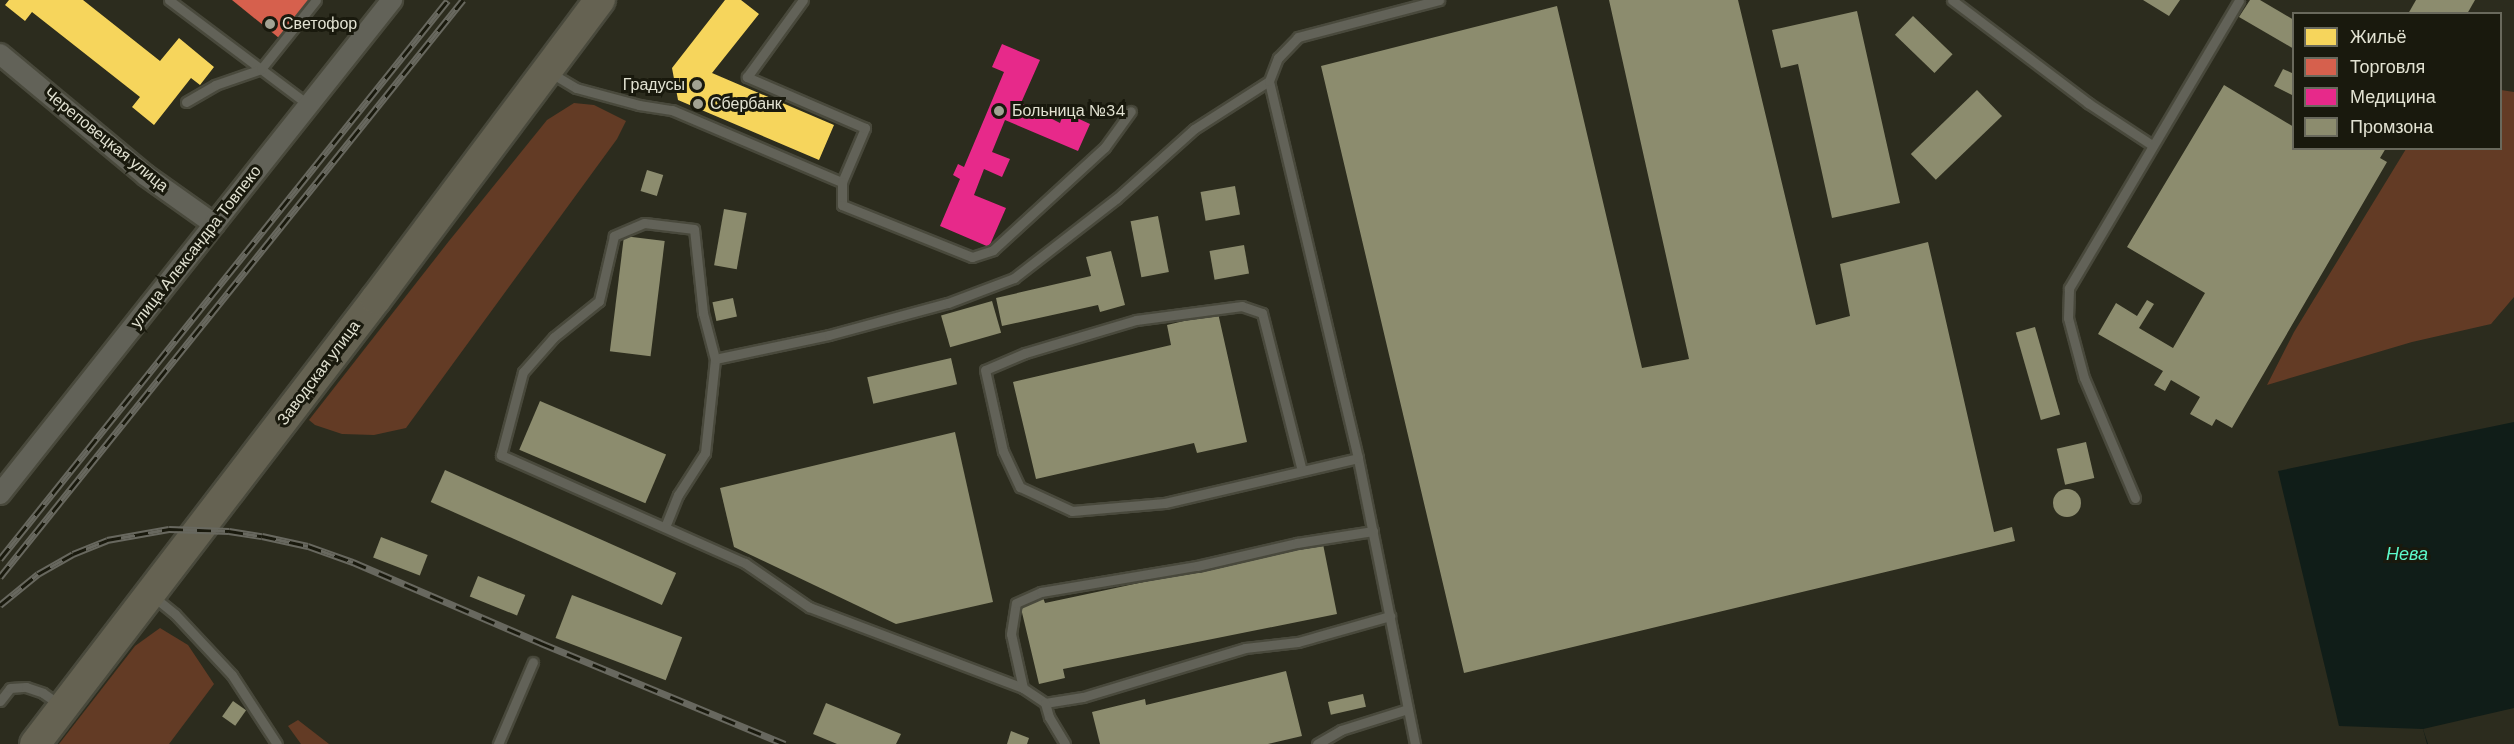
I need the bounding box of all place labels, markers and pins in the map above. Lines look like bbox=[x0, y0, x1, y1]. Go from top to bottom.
place label: Светофор bbox=[282, 14, 357, 34]
marker: Светофор bbox=[263, 17, 277, 31]
place label: Градусы bbox=[623, 75, 685, 95]
marker: Градусы bbox=[690, 78, 704, 92]
place label: Сбербанк bbox=[710, 94, 782, 114]
marker: Сбербанк bbox=[691, 97, 705, 111]
place label: Больница №34 bbox=[1012, 101, 1125, 121]
marker: Больница №34 bbox=[990, 102, 1008, 120]

